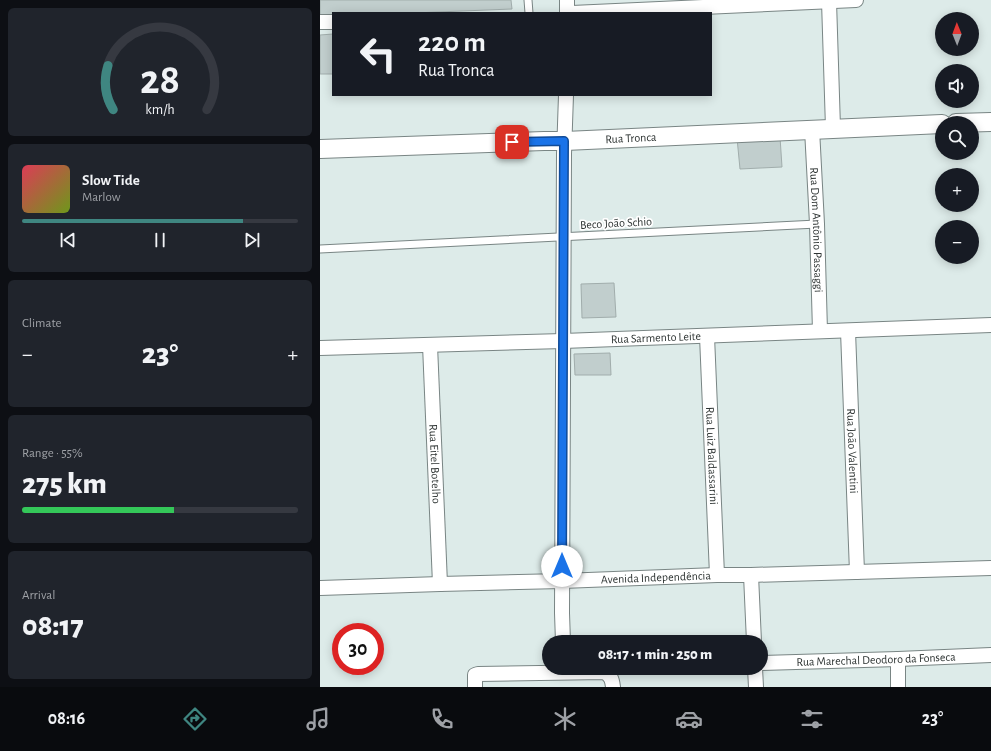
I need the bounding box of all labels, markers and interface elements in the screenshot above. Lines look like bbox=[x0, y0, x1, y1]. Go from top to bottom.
north arrow bbox=[935, 12, 979, 56]
map controls bbox=[935, 12, 979, 264]
icon: left bbox=[352, 28, 404, 80]
text: 220 m bbox=[418, 29, 486, 57]
text: 28 bbox=[140, 60, 180, 101]
text: Rua Tronca bbox=[418, 62, 495, 80]
button: sound bbox=[935, 64, 979, 108]
text: km/h bbox=[145, 102, 175, 116]
button: search bbox=[935, 116, 979, 160]
pin bbox=[495, 125, 529, 159]
icon: arrive bbox=[501, 131, 523, 153]
street label: Rua Tronca bbox=[605, 131, 657, 145]
street label: Rua Dom Antônio Passaggi bbox=[808, 167, 825, 293]
button: + bbox=[935, 168, 979, 212]
text: Slow Tide bbox=[82, 173, 140, 188]
text: Marlow bbox=[82, 191, 120, 204]
street label: Beco João Schio bbox=[580, 215, 652, 231]
button: − bbox=[935, 220, 979, 264]
icon: previous bbox=[57, 229, 79, 251]
icon: pause bbox=[149, 229, 171, 251]
icon: next bbox=[241, 229, 263, 251]
text: Climate bbox=[22, 317, 61, 330]
street label: Rua Sarmento Leite bbox=[611, 330, 701, 345]
text: 23° bbox=[142, 339, 178, 369]
text: − bbox=[22, 343, 33, 365]
text: + bbox=[287, 343, 298, 365]
street label: Rua Luiz Baldassarini bbox=[704, 407, 720, 505]
street label: Rua João Valentini bbox=[845, 408, 860, 494]
street label: Rua Eitel Botelho bbox=[427, 424, 443, 504]
text: Range · 55% bbox=[22, 447, 83, 460]
text: 275 km bbox=[22, 469, 107, 499]
position arrow bbox=[541, 545, 583, 587]
street label: Avenida Independência bbox=[601, 569, 711, 585]
text: Arrival bbox=[22, 589, 55, 602]
text: 08:17 bbox=[22, 611, 84, 641]
speed limit sign: 30 bbox=[332, 623, 384, 675]
text: 08:17 · 1 min · 250 m bbox=[598, 647, 712, 662]
street label: Rua Marechal Deodoro da Fonseca bbox=[796, 651, 956, 668]
icon: directions bbox=[181, 705, 209, 733]
icon: music bbox=[304, 705, 332, 733]
icon: phone bbox=[428, 705, 456, 733]
icon: climate bbox=[551, 705, 579, 733]
icon: car bbox=[675, 705, 703, 733]
icon: filters bbox=[798, 705, 826, 733]
text: 08:16 bbox=[48, 710, 85, 728]
text: 23° bbox=[922, 710, 943, 728]

